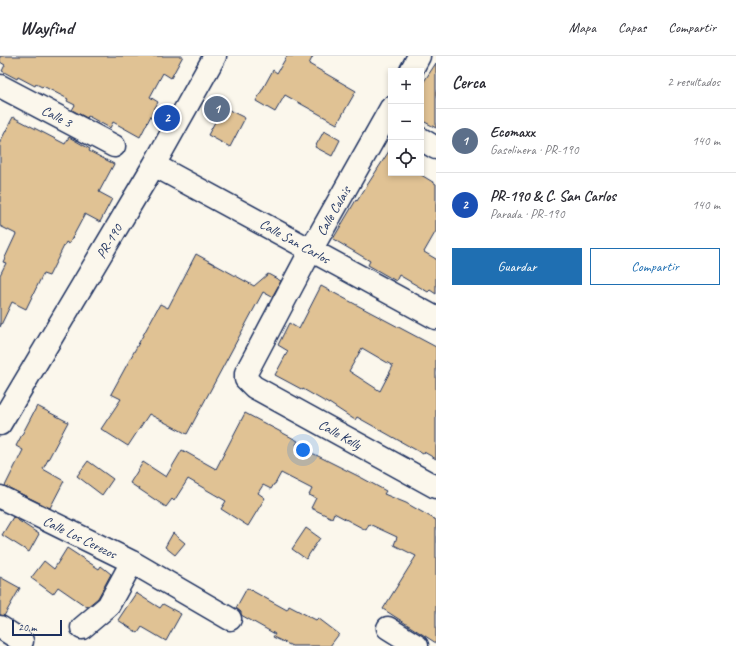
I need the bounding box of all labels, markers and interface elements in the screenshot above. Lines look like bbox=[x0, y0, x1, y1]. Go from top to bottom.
text: Wayfind bbox=[20, 16, 73, 40]
text: Mapa bbox=[569, 19, 596, 36]
text: Capas bbox=[618, 19, 646, 36]
text: Compartir bbox=[668, 19, 716, 36]
map controls bbox=[388, 68, 424, 176]
button: + bbox=[388, 68, 424, 104]
text: Cerca bbox=[452, 72, 485, 93]
text: 2 resultados bbox=[667, 74, 720, 90]
pin: 1 bbox=[204, 94, 230, 124]
street label: Calle 3 bbox=[39, 102, 76, 132]
pin: 2 bbox=[154, 103, 180, 133]
button: − bbox=[388, 104, 424, 140]
text: Ecomaxx bbox=[490, 123, 535, 142]
text: 1 bbox=[462, 133, 468, 149]
text: 140 m bbox=[692, 133, 720, 149]
button: locate bbox=[388, 140, 424, 176]
text: Gasolinera · PR-190 bbox=[490, 142, 579, 158]
street label: Calle Calais bbox=[313, 183, 355, 239]
text: PR-190 & C. San Carlos bbox=[490, 187, 616, 206]
text: 2 bbox=[462, 197, 468, 213]
text: 140 m bbox=[692, 197, 720, 213]
text: Parada · PR-190 bbox=[490, 206, 565, 222]
street label: Calle San Carlos bbox=[257, 215, 334, 268]
street label: PR-190 bbox=[93, 220, 127, 261]
button: Guardar bbox=[452, 248, 582, 285]
button: Compartir bbox=[590, 248, 720, 285]
street label: Calle Kelly bbox=[316, 416, 365, 454]
your location bbox=[293, 440, 313, 460]
street label: Calle Los Cerezos bbox=[40, 512, 120, 563]
scale bar bbox=[12, 618, 62, 637]
text: 20 m bbox=[18, 620, 37, 634]

